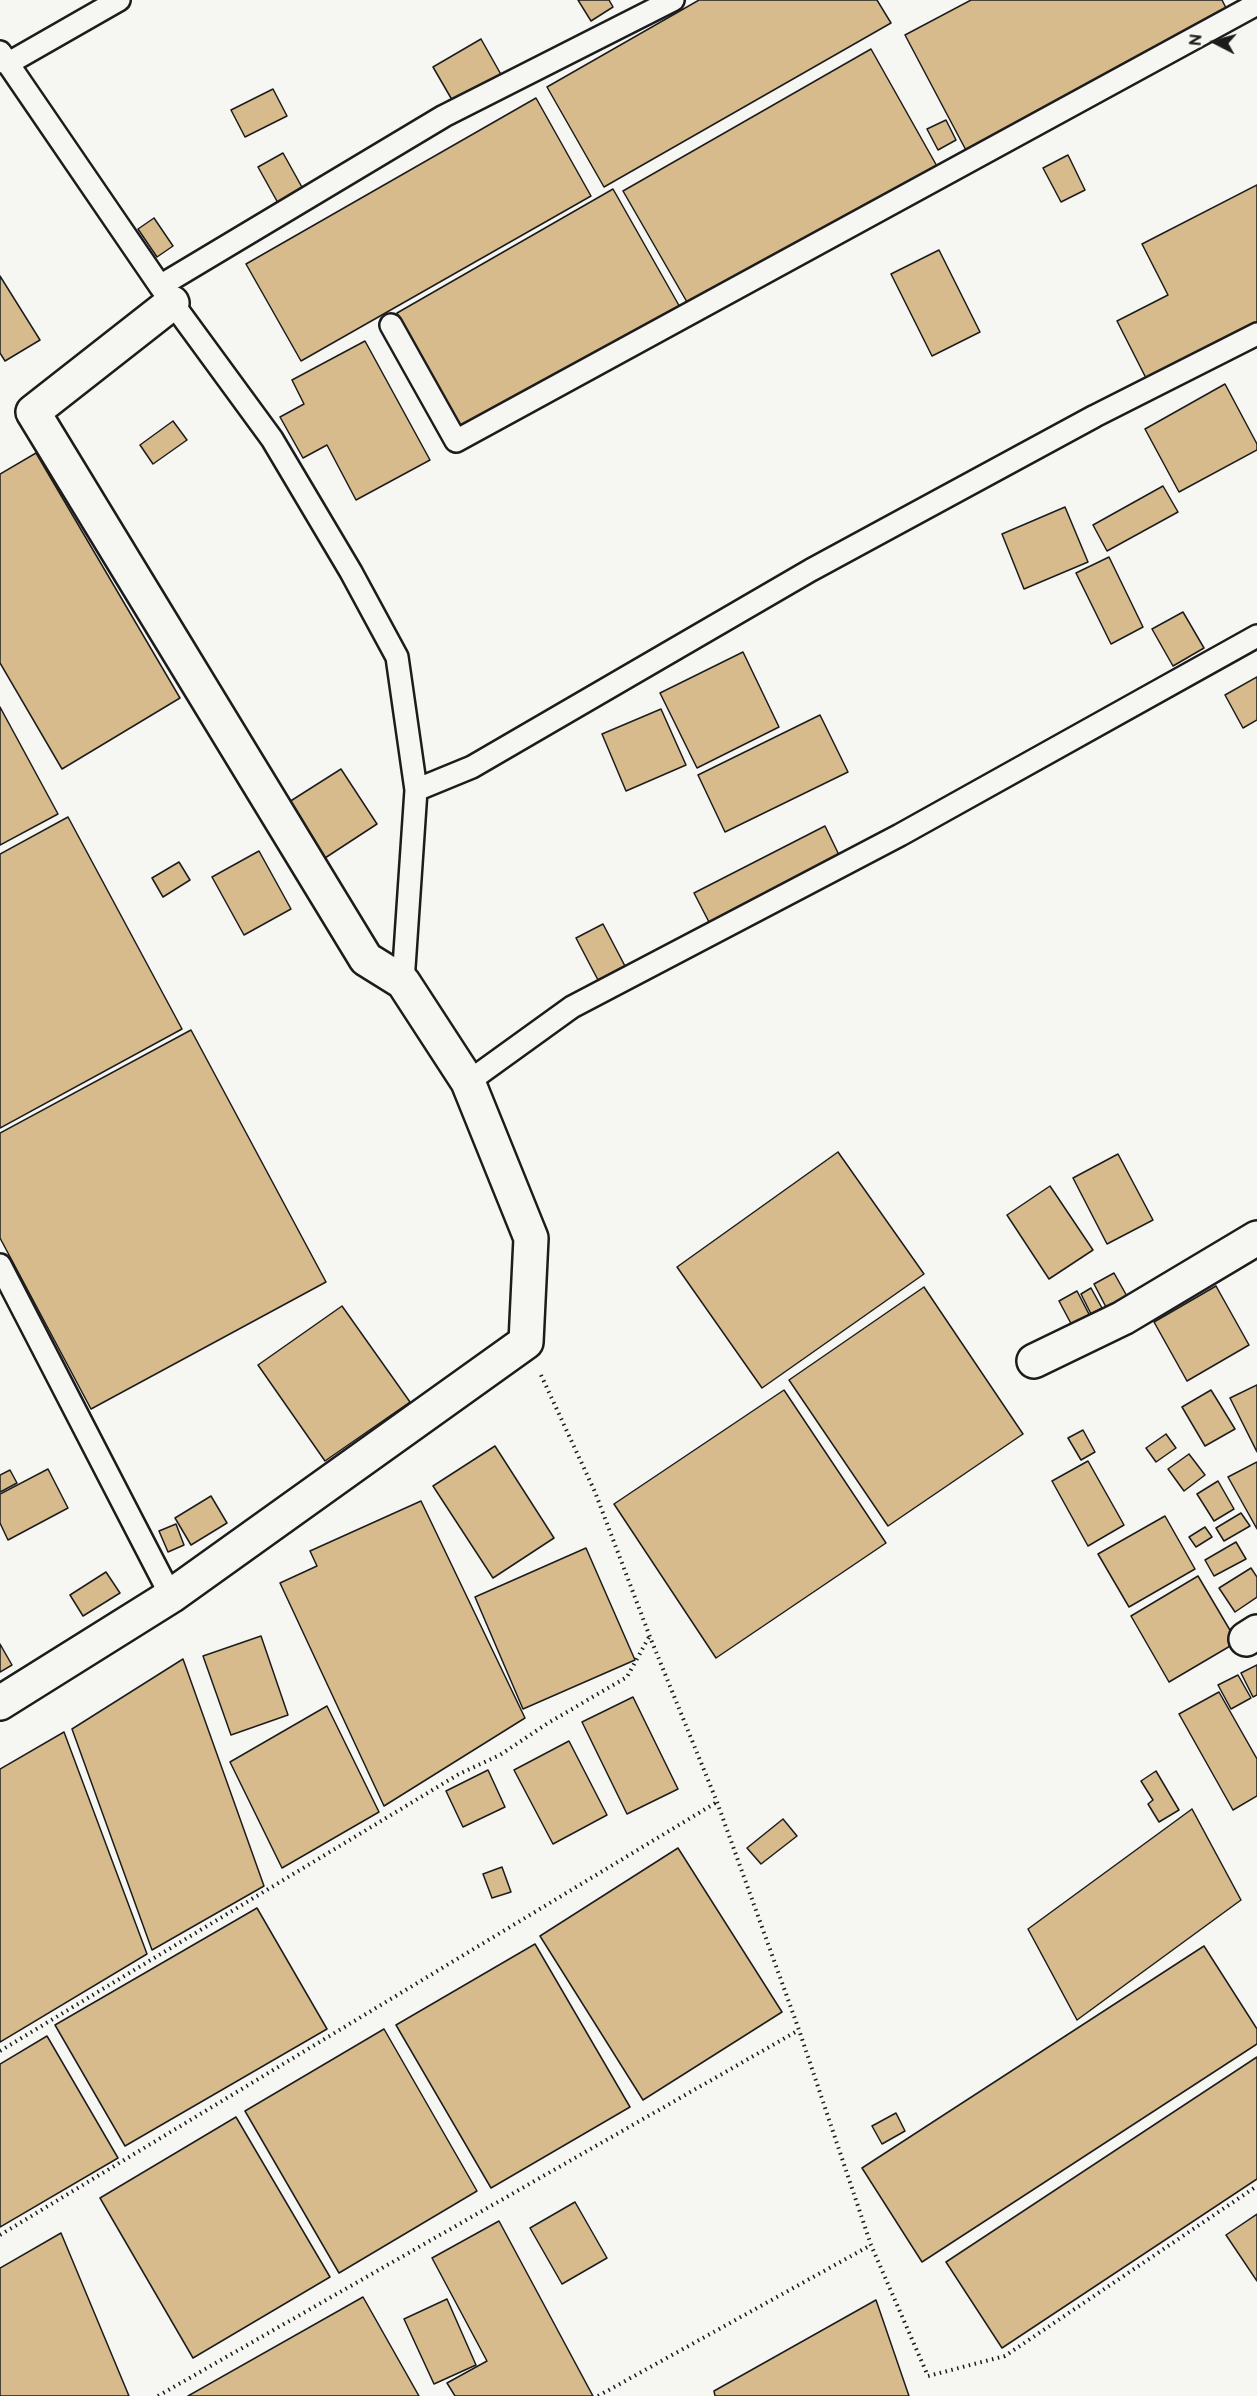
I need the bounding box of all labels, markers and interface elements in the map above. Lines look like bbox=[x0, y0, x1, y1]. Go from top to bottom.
north arrow bbox=[1185, 12, 1245, 72]
text: N bbox=[1187, 33, 1207, 47]

